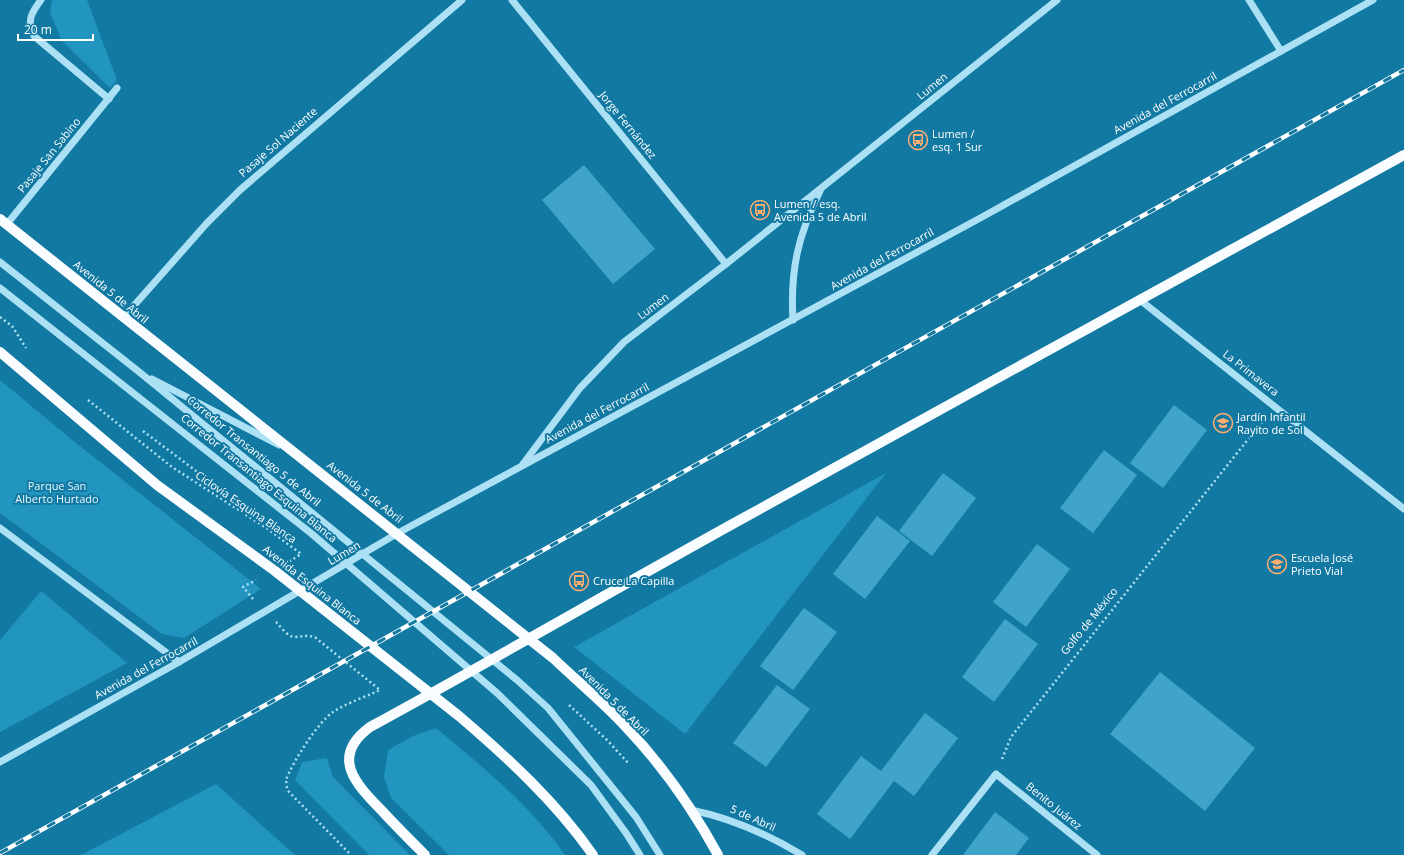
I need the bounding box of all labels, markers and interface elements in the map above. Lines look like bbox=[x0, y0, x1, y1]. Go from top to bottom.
scale bar bbox=[18, 16, 93, 42]
text: 20 m bbox=[24, 21, 52, 38]
street label: Avenida del Ferrocarril bbox=[1110, 68, 1219, 137]
street label: Lumen bbox=[913, 69, 950, 103]
street label: Jorge Fernández bbox=[596, 87, 660, 162]
street label: Pasaje Sol Naciente bbox=[235, 103, 320, 180]
street label: Pasaje San Sabino bbox=[14, 114, 84, 195]
place label: Lumen / esq. 1 Sur bbox=[932, 126, 983, 154]
bus stop icon: Lumen / esq. 1 Sur bbox=[907, 129, 929, 151]
place label: Lumen / esq. Avenida 5 de Abril bbox=[774, 196, 867, 224]
bus stop icon: Lumen / esq. Avenida 5 de Abril bbox=[749, 199, 771, 221]
street label: Avenida del Ferrocarril bbox=[827, 224, 936, 293]
street label: Avenida 5 de Abril bbox=[71, 257, 152, 327]
street label: Lumen bbox=[634, 289, 671, 322]
street label: La Primavera bbox=[1220, 346, 1282, 399]
street label: Avenida del Ferrocarril bbox=[542, 379, 651, 446]
street label: Corredor Transantiago 5 de Abril bbox=[184, 392, 324, 509]
place label: Jardín Infantil Rayito de Sol bbox=[1236, 409, 1306, 437]
street label: Corredor Transantiago Esquina Blanca bbox=[178, 410, 340, 545]
school or university icon: Jardín Infantil Rayito de Sol bbox=[1212, 412, 1234, 434]
street label: Avenida 5 de Abril bbox=[324, 457, 406, 526]
street label: Ciclovía Esquina Blanca bbox=[193, 467, 300, 546]
park label: Parque San Alberto Hurtado bbox=[15, 478, 99, 506]
street label: Lumen bbox=[325, 537, 363, 568]
street label: Avenida Esquina Blanca bbox=[260, 541, 365, 628]
place label: Escuela José Prieto Vial bbox=[1291, 550, 1353, 578]
school or university icon: Escuela José Prieto Vial bbox=[1266, 553, 1288, 575]
bus stop icon: Cruce La Capilla bbox=[568, 570, 590, 592]
place label: Cruce La Capilla bbox=[593, 573, 674, 588]
street label: Golfo de México bbox=[1057, 583, 1121, 658]
street label: Avenida del Ferrocarril bbox=[91, 633, 200, 702]
street label: Avenida 5 de Abril bbox=[576, 663, 652, 739]
street label: Benito Juárez bbox=[1023, 778, 1085, 833]
street label: 5 de Abril bbox=[728, 801, 778, 834]

